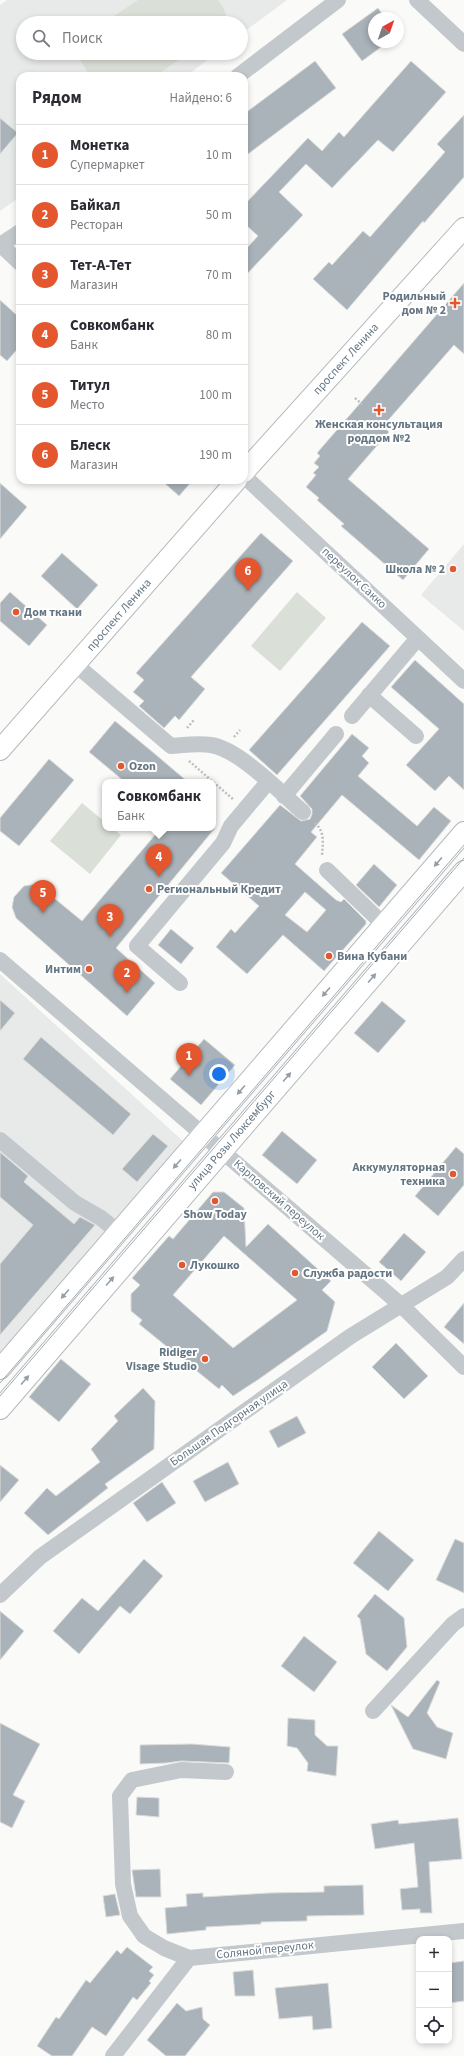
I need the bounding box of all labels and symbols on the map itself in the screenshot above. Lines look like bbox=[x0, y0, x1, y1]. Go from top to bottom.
north arrow bbox=[368, 12, 404, 48]
place label: Родильный дом № 2 bbox=[383, 288, 446, 319]
marker: Родильный дом № 2 bbox=[449, 297, 461, 309]
street label: проспект Ленина bbox=[309, 319, 383, 399]
marker: Женская консультация роддом №2 bbox=[373, 404, 385, 416]
place label: Женская консультация роддом №2 bbox=[315, 416, 443, 447]
street label: переулок Сакко bbox=[318, 543, 390, 613]
pin: 6 bbox=[235, 558, 261, 591]
place label: Школа № 2 bbox=[385, 561, 445, 578]
marker: Школа № 2 bbox=[448, 564, 458, 574]
street label: проспект Ленина bbox=[83, 575, 155, 655]
place label: Дом ткани bbox=[24, 604, 82, 621]
marker: Дом ткани bbox=[11, 607, 21, 617]
place label: Ozon bbox=[129, 758, 156, 775]
marker: Ozon bbox=[116, 761, 126, 771]
pin: 4 bbox=[146, 844, 172, 877]
one-way arrow bbox=[434, 856, 443, 867]
pin: 5 bbox=[30, 880, 56, 913]
place label: Региональный Кредит bbox=[157, 881, 281, 898]
marker: Региональный Кредит bbox=[144, 884, 154, 894]
pin: 3 bbox=[97, 904, 123, 937]
place label: Вина Кубани bbox=[337, 948, 407, 965]
marker: Вина Кубани bbox=[324, 951, 334, 961]
pin: 2 bbox=[114, 960, 140, 993]
place label: Интим bbox=[45, 961, 81, 978]
marker: Интим bbox=[84, 964, 94, 974]
one-way arrow bbox=[367, 973, 376, 984]
one-way arrow bbox=[322, 987, 331, 996]
pin: 1 bbox=[176, 1043, 202, 1076]
your location bbox=[209, 1064, 229, 1084]
one-way arrow bbox=[282, 1072, 291, 1082]
one-way arrow bbox=[236, 1085, 246, 1095]
street label: улица Розы Люксембург bbox=[184, 1086, 280, 1194]
street label: Карповский переулок bbox=[230, 1156, 328, 1244]
one-way arrow bbox=[173, 1158, 182, 1169]
place label: Аккумуляторная техника bbox=[351, 1159, 445, 1190]
marker: Аккумуляторная техника bbox=[448, 1169, 458, 1179]
marker: Show Today bbox=[210, 1196, 220, 1206]
place label: Show Today bbox=[183, 1206, 248, 1223]
place label: Лукошко bbox=[189, 1257, 240, 1274]
marker: Лукошко bbox=[177, 1260, 187, 1270]
place label: Служба радости bbox=[303, 1265, 392, 1282]
marker: Служба радости bbox=[290, 1268, 300, 1278]
one-way arrow bbox=[106, 1276, 115, 1287]
one-way arrow bbox=[60, 1289, 70, 1299]
place label: Ridiger Visage Studio bbox=[125, 1344, 197, 1375]
marker: Ridiger Visage Studio bbox=[200, 1354, 210, 1364]
one-way arrow bbox=[21, 1374, 30, 1385]
street label: Большая Подгорная улица bbox=[167, 1376, 291, 1470]
street label: Соляной переулок bbox=[215, 1936, 315, 1964]

